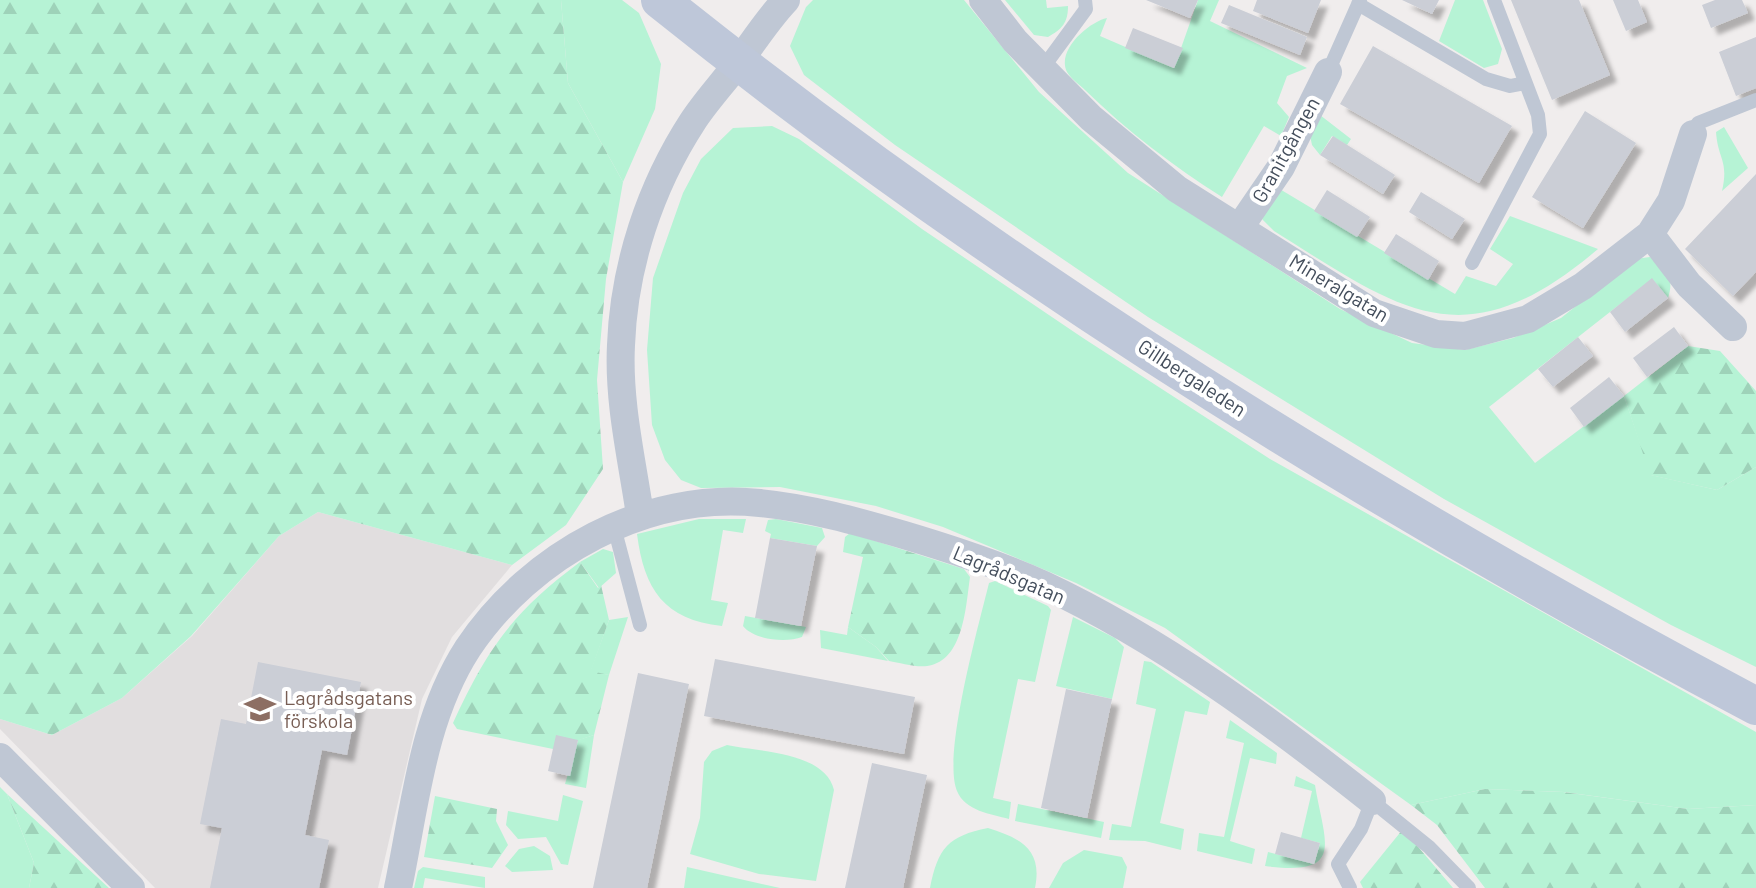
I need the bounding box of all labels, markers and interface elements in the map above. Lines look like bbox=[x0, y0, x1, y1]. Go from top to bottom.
street label: Granitgången bbox=[1246, 93, 1324, 206]
street label: Mineralgatan bbox=[1285, 248, 1394, 326]
street label: Gillbergaleden bbox=[1134, 333, 1251, 421]
street label: Lagrådsgatan bbox=[950, 540, 1069, 608]
place label: Lagrådsgatans förskola bbox=[284, 685, 413, 732]
school or university icon: Lagrådsgatans förskola bbox=[243, 692, 277, 726]

